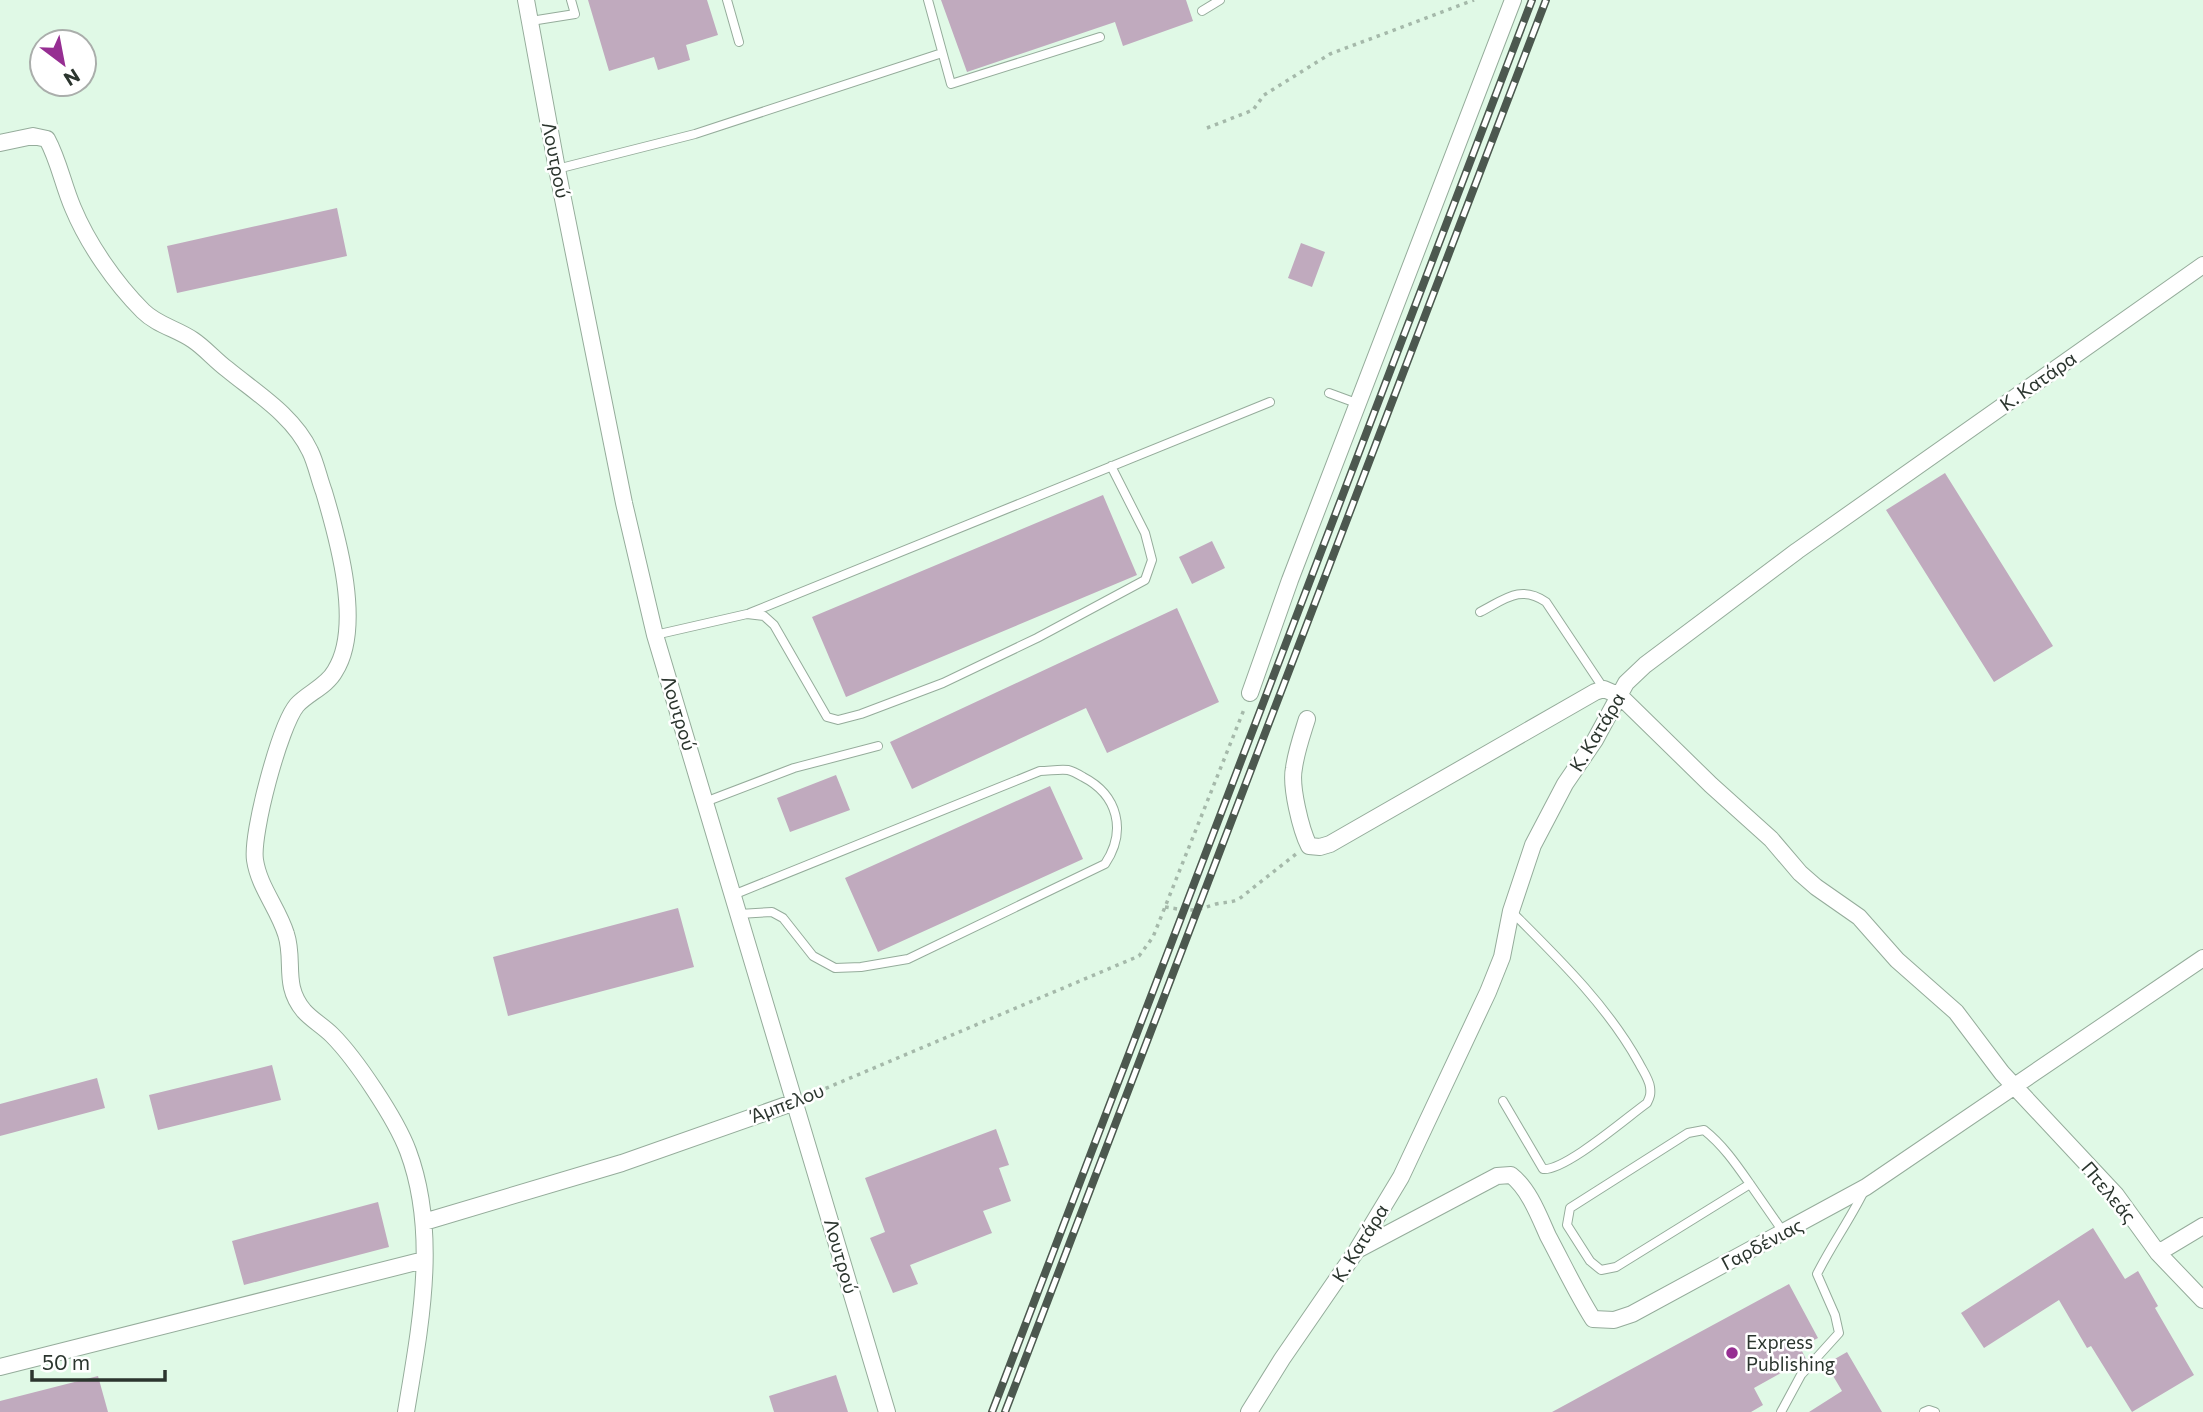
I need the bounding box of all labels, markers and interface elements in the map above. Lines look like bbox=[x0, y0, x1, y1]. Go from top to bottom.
north arrow bbox=[28, 28, 98, 98]
text: N bbox=[60, 64, 84, 91]
street label: Λουτρού bbox=[538, 120, 575, 200]
street label: Κ. Κατάρα bbox=[1995, 346, 2080, 415]
street label: Λουτρού bbox=[657, 673, 702, 753]
street label: Κ. Κατάρα bbox=[1564, 688, 1629, 775]
street label: Άμπελου bbox=[746, 1078, 827, 1127]
street label: Πτελεάς bbox=[2077, 1156, 2142, 1227]
street label: Κ. Κατάρα bbox=[1326, 1199, 1393, 1286]
street label: Γαρδένιας bbox=[1717, 1212, 1807, 1275]
street label: Λουτρού bbox=[820, 1216, 863, 1296]
place label: Express Publishing bbox=[1746, 1330, 1835, 1375]
scale bar bbox=[32, 1338, 164, 1382]
marker: Express Publishing bbox=[1724, 1345, 1740, 1361]
text: 50 m bbox=[42, 1349, 90, 1374]

